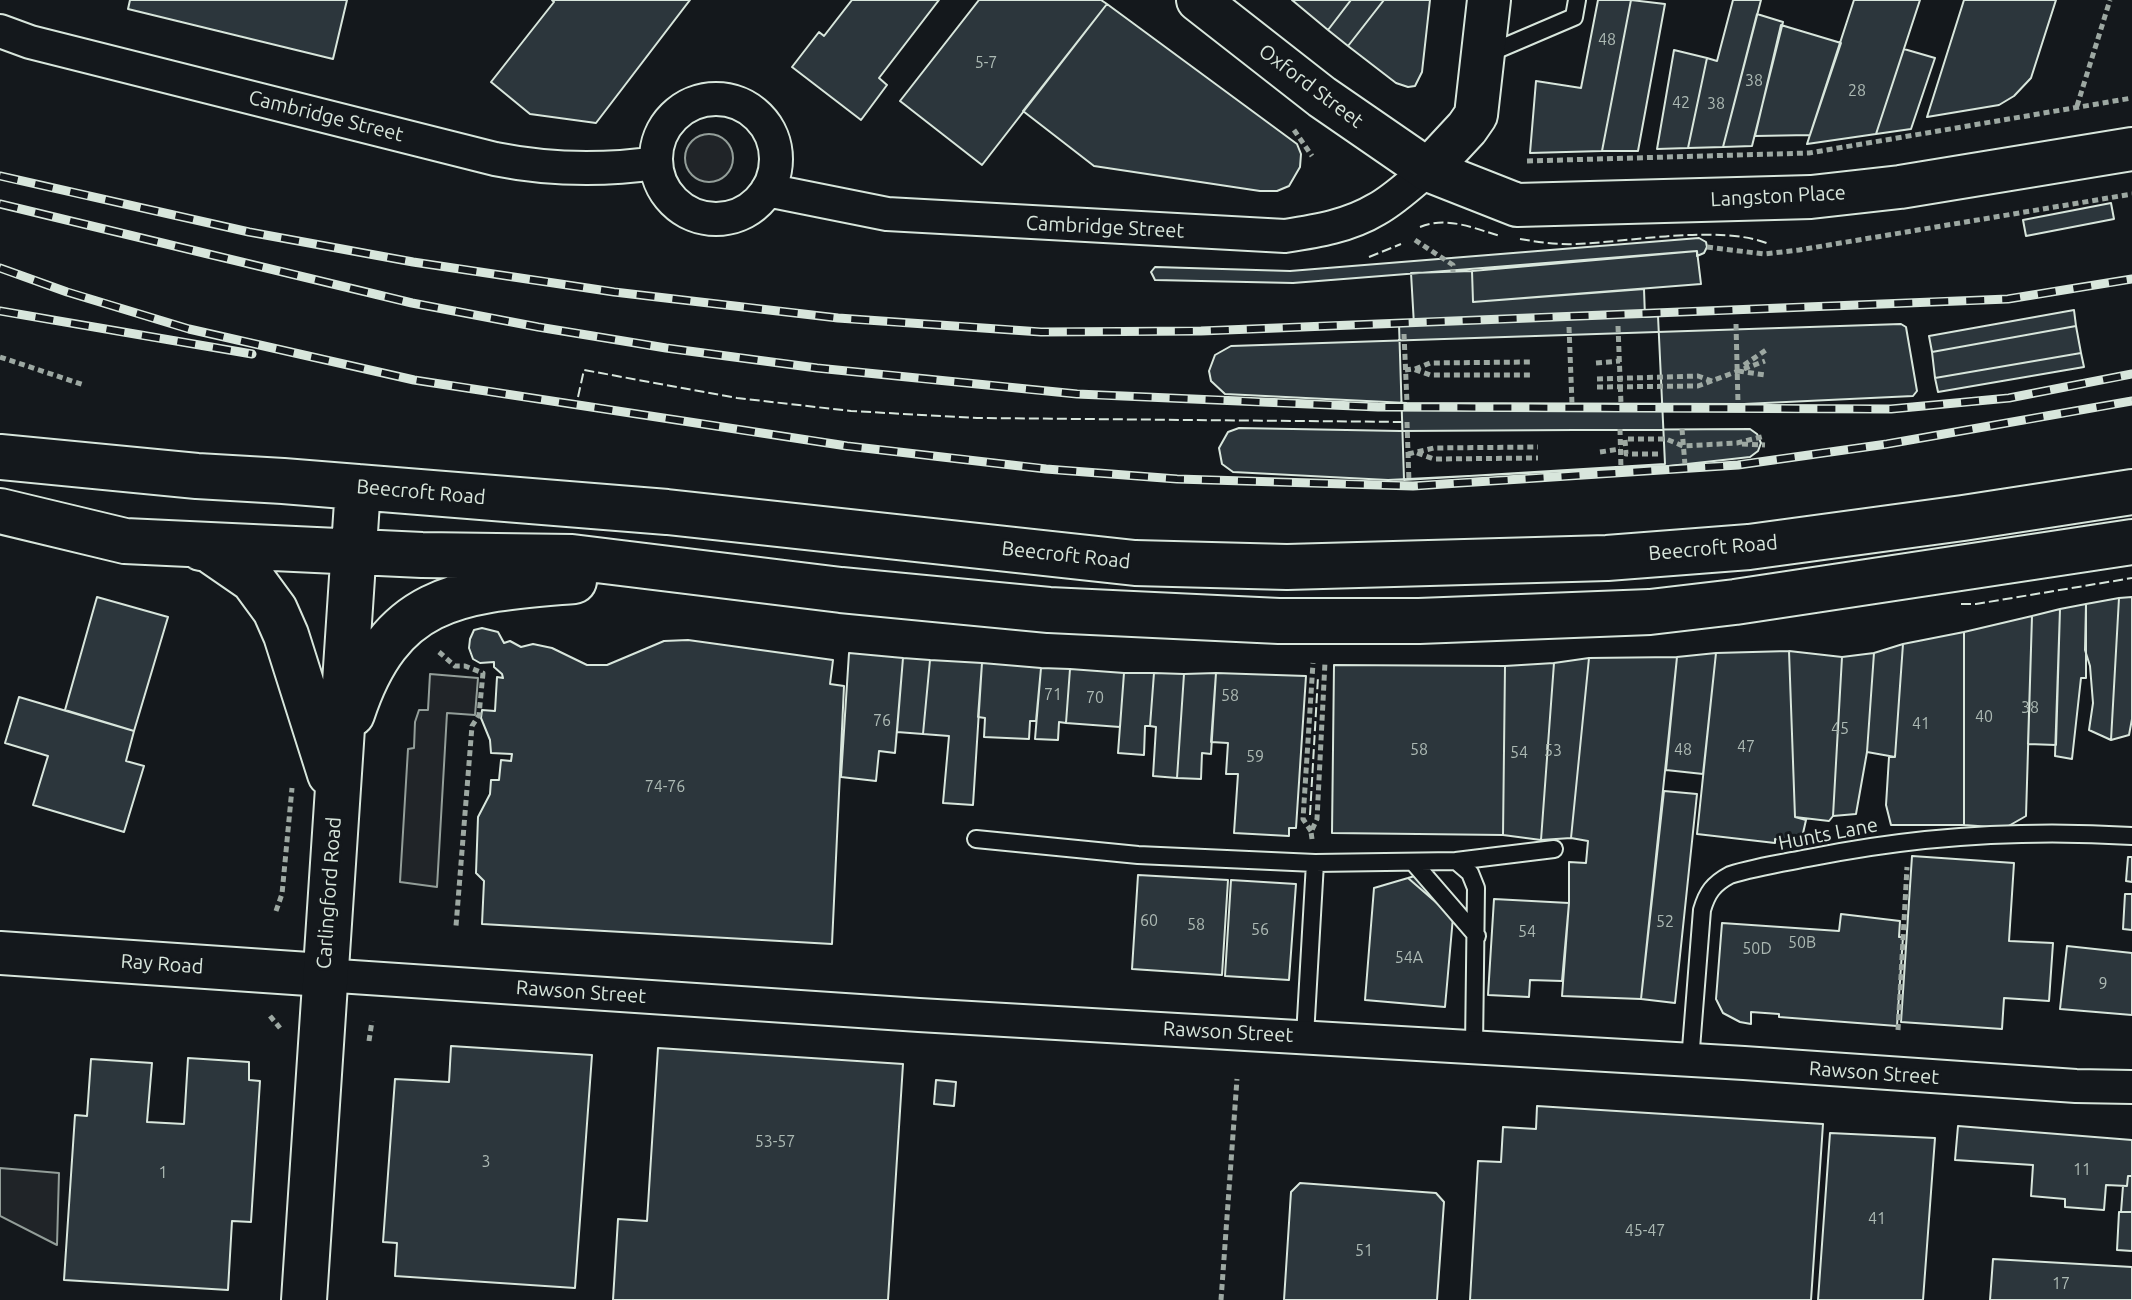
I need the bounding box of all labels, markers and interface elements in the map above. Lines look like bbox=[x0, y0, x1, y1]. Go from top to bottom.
house number: 48 bbox=[1598, 30, 1616, 50]
street label: Oxford Street bbox=[1254, 39, 1368, 133]
house number: 5-7 bbox=[975, 53, 997, 73]
house number: 38 bbox=[1745, 71, 1763, 91]
house number: 28 bbox=[1848, 81, 1866, 101]
street label: Cambridge Street bbox=[246, 85, 406, 147]
house number: 42 bbox=[1672, 93, 1690, 113]
house number: 38 bbox=[1707, 94, 1725, 114]
street label: Langston Place bbox=[1710, 180, 1846, 212]
street label: Cambridge Street bbox=[1025, 211, 1185, 243]
street label: Beecroft Road bbox=[355, 474, 487, 510]
street label: Beecroft Road bbox=[1647, 530, 1779, 566]
street label: Beecroft Road bbox=[1000, 536, 1132, 574]
house number: 71 bbox=[1044, 685, 1062, 705]
house number: 58 bbox=[1221, 686, 1239, 706]
house number: 70 bbox=[1086, 688, 1104, 708]
house number: 38 bbox=[2021, 698, 2039, 718]
house number: 40 bbox=[1975, 707, 1993, 727]
house number: 76 bbox=[873, 711, 891, 731]
house number: 41 bbox=[1912, 714, 1930, 734]
house number: 45 bbox=[1831, 719, 1849, 739]
house number: 47 bbox=[1737, 737, 1755, 757]
house number: 58 bbox=[1410, 740, 1428, 760]
house number: 48 bbox=[1674, 740, 1692, 760]
house number: 53 bbox=[1544, 741, 1562, 761]
house number: 54 bbox=[1510, 743, 1528, 763]
house number: 59 bbox=[1246, 747, 1264, 767]
house number: 74-76 bbox=[645, 777, 685, 797]
street label: Hunts Lane bbox=[1776, 813, 1880, 855]
street label: Carlingford Road bbox=[312, 816, 346, 970]
house number: 60 bbox=[1140, 911, 1158, 931]
house number: 52 bbox=[1656, 912, 1674, 932]
house number: 58 bbox=[1187, 915, 1205, 935]
house number: 56 bbox=[1251, 920, 1269, 940]
house number: 54 bbox=[1518, 922, 1536, 942]
house number: 50B bbox=[1788, 933, 1816, 953]
house number: 50D bbox=[1742, 939, 1772, 959]
house number: 54A bbox=[1395, 948, 1423, 968]
street label: Ray Road bbox=[120, 949, 204, 979]
house number: 9 bbox=[2098, 974, 2108, 994]
street label: Rawson Street bbox=[515, 975, 647, 1009]
street label: Rawson Street bbox=[1162, 1017, 1294, 1047]
street label: Rawson Street bbox=[1808, 1056, 1940, 1090]
house number: 53-57 bbox=[755, 1132, 795, 1152]
house number: 3 bbox=[481, 1152, 491, 1172]
house number: 11 bbox=[2073, 1160, 2091, 1180]
house number: 1 bbox=[158, 1163, 168, 1183]
house number: 41 bbox=[1868, 1209, 1886, 1229]
house number: 45-47 bbox=[1625, 1221, 1665, 1241]
house number: 51 bbox=[1355, 1241, 1373, 1261]
house number: 17 bbox=[2052, 1274, 2070, 1294]

